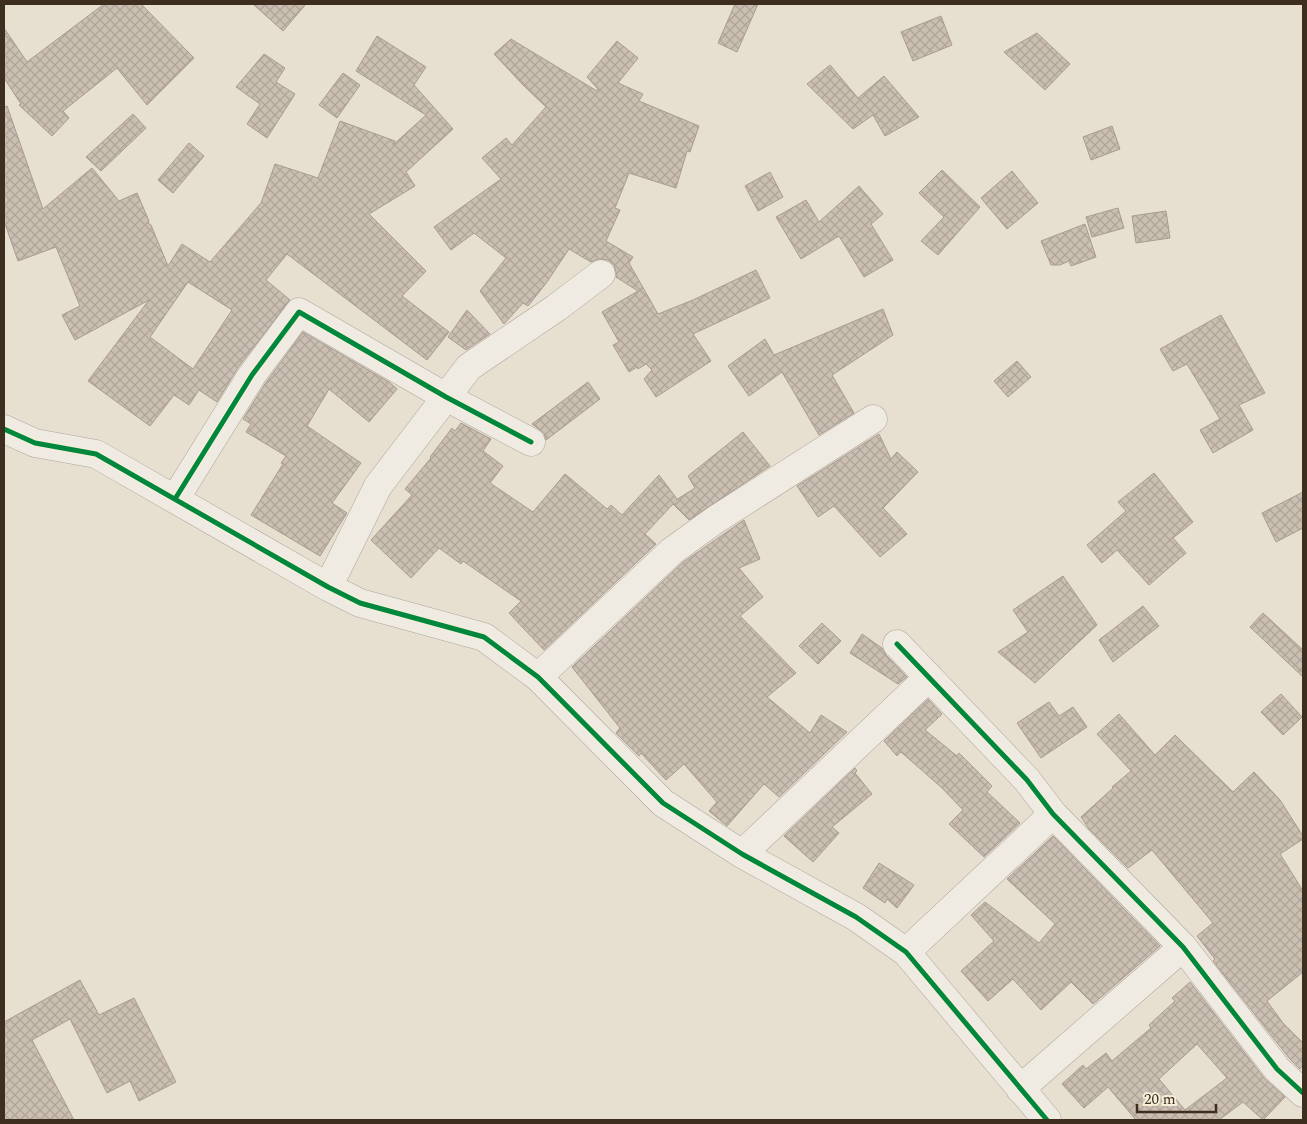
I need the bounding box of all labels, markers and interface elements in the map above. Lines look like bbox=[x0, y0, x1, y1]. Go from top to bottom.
scale bar bbox=[1137, 1082, 1216, 1114]
text: 20 m bbox=[1144, 1088, 1176, 1111]

